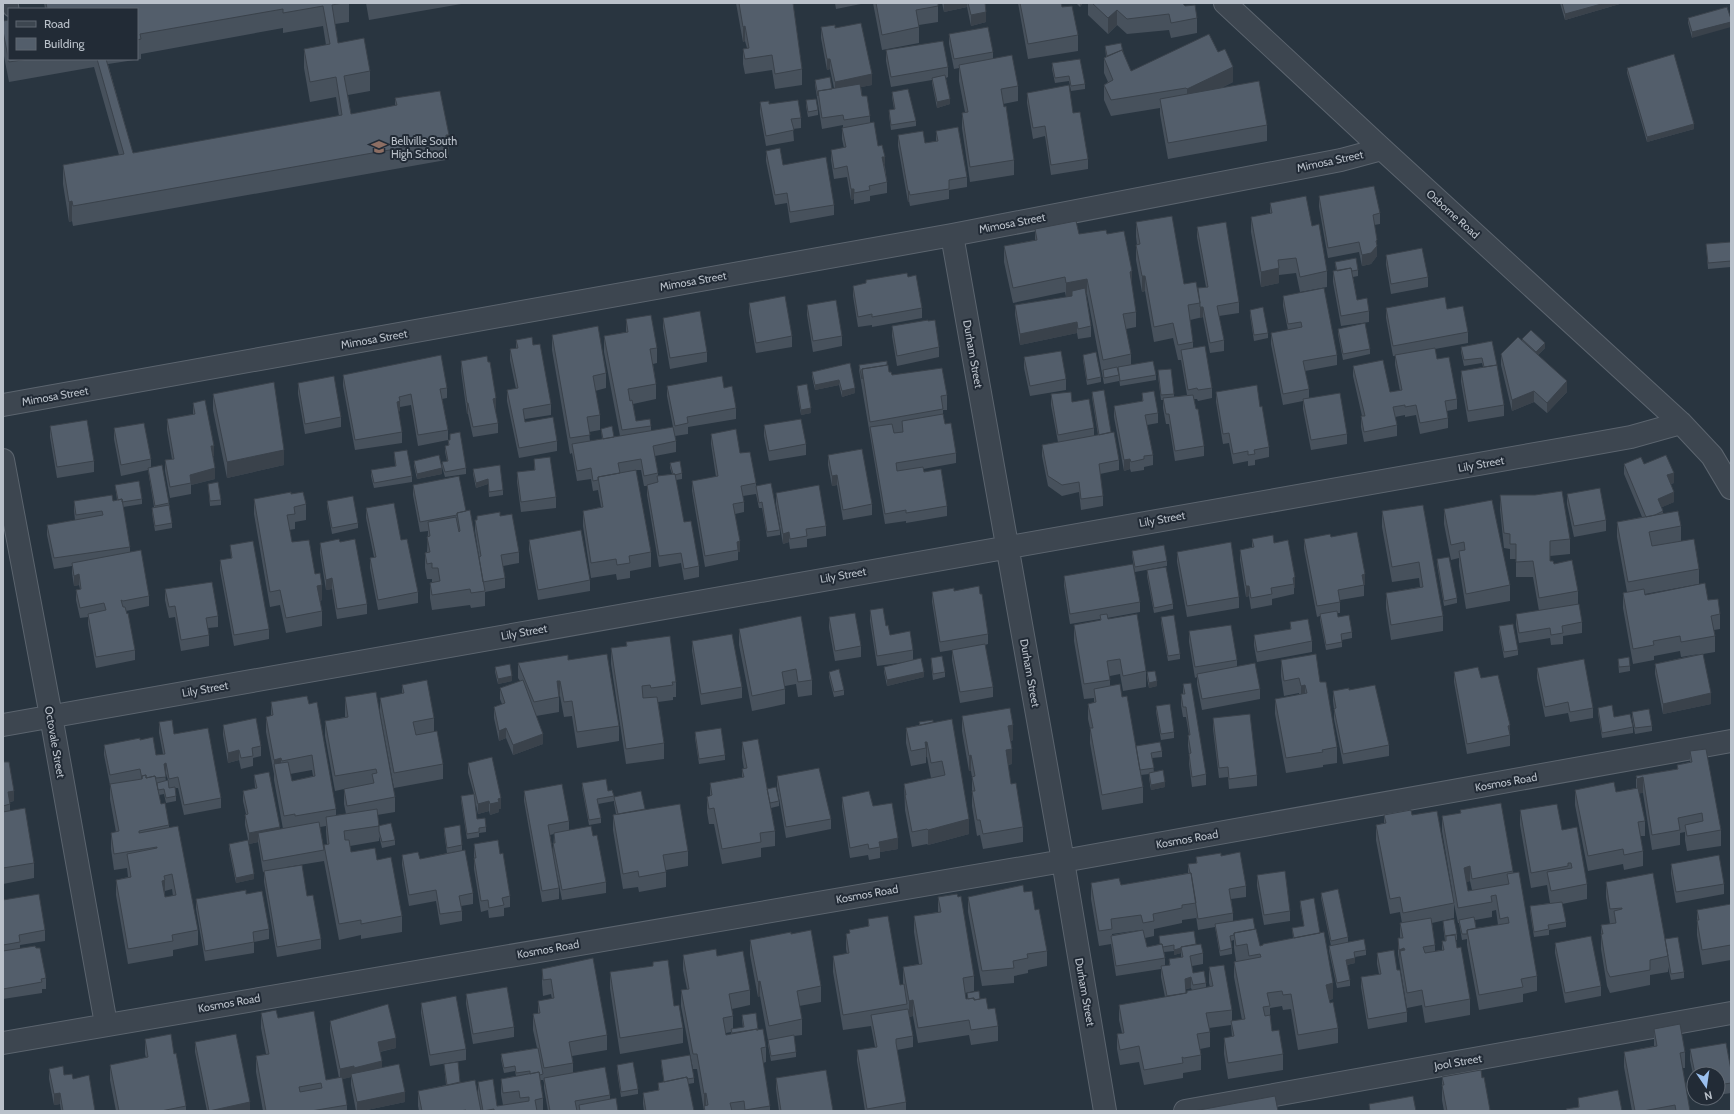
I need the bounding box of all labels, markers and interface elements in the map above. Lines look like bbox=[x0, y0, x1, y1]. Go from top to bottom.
legend bbox=[8, 8, 138, 60]
text: Road bbox=[44, 16, 70, 31]
text: Building bbox=[44, 36, 86, 51]
place label: Bellville South High School bbox=[391, 134, 457, 161]
school or university icon: Bellville South High School bbox=[370, 138, 388, 156]
street label: Mimosa Street bbox=[1296, 147, 1365, 175]
street label: Osborne Road bbox=[1424, 186, 1482, 242]
street label: Mimosa Street bbox=[978, 210, 1047, 236]
street label: Mimosa Street bbox=[659, 268, 728, 294]
street label: Durham Street bbox=[960, 319, 986, 389]
street label: Mimosa Street bbox=[340, 326, 409, 352]
street label: Mimosa Street bbox=[21, 383, 90, 409]
street label: Lily Street bbox=[1457, 453, 1505, 475]
street label: Lily Street bbox=[1138, 508, 1186, 530]
street label: Lily Street bbox=[819, 564, 867, 586]
street label: Lily Street bbox=[500, 621, 548, 643]
street label: Durham Street bbox=[1017, 638, 1043, 708]
street label: Lily Street bbox=[181, 678, 229, 700]
street label: Octovale Street bbox=[42, 705, 68, 779]
street label: Kosmos Road bbox=[1474, 770, 1538, 794]
street label: Kosmos Road bbox=[1155, 827, 1219, 851]
street label: Kosmos Road bbox=[835, 882, 899, 906]
street label: Kosmos Road bbox=[516, 937, 580, 961]
street label: Durham Street bbox=[1072, 957, 1098, 1027]
street label: Kosmos Road bbox=[197, 991, 261, 1015]
street label: Jool Street bbox=[1432, 1051, 1483, 1073]
north arrow bbox=[1686, 1066, 1726, 1106]
text: N bbox=[1703, 1088, 1714, 1103]

